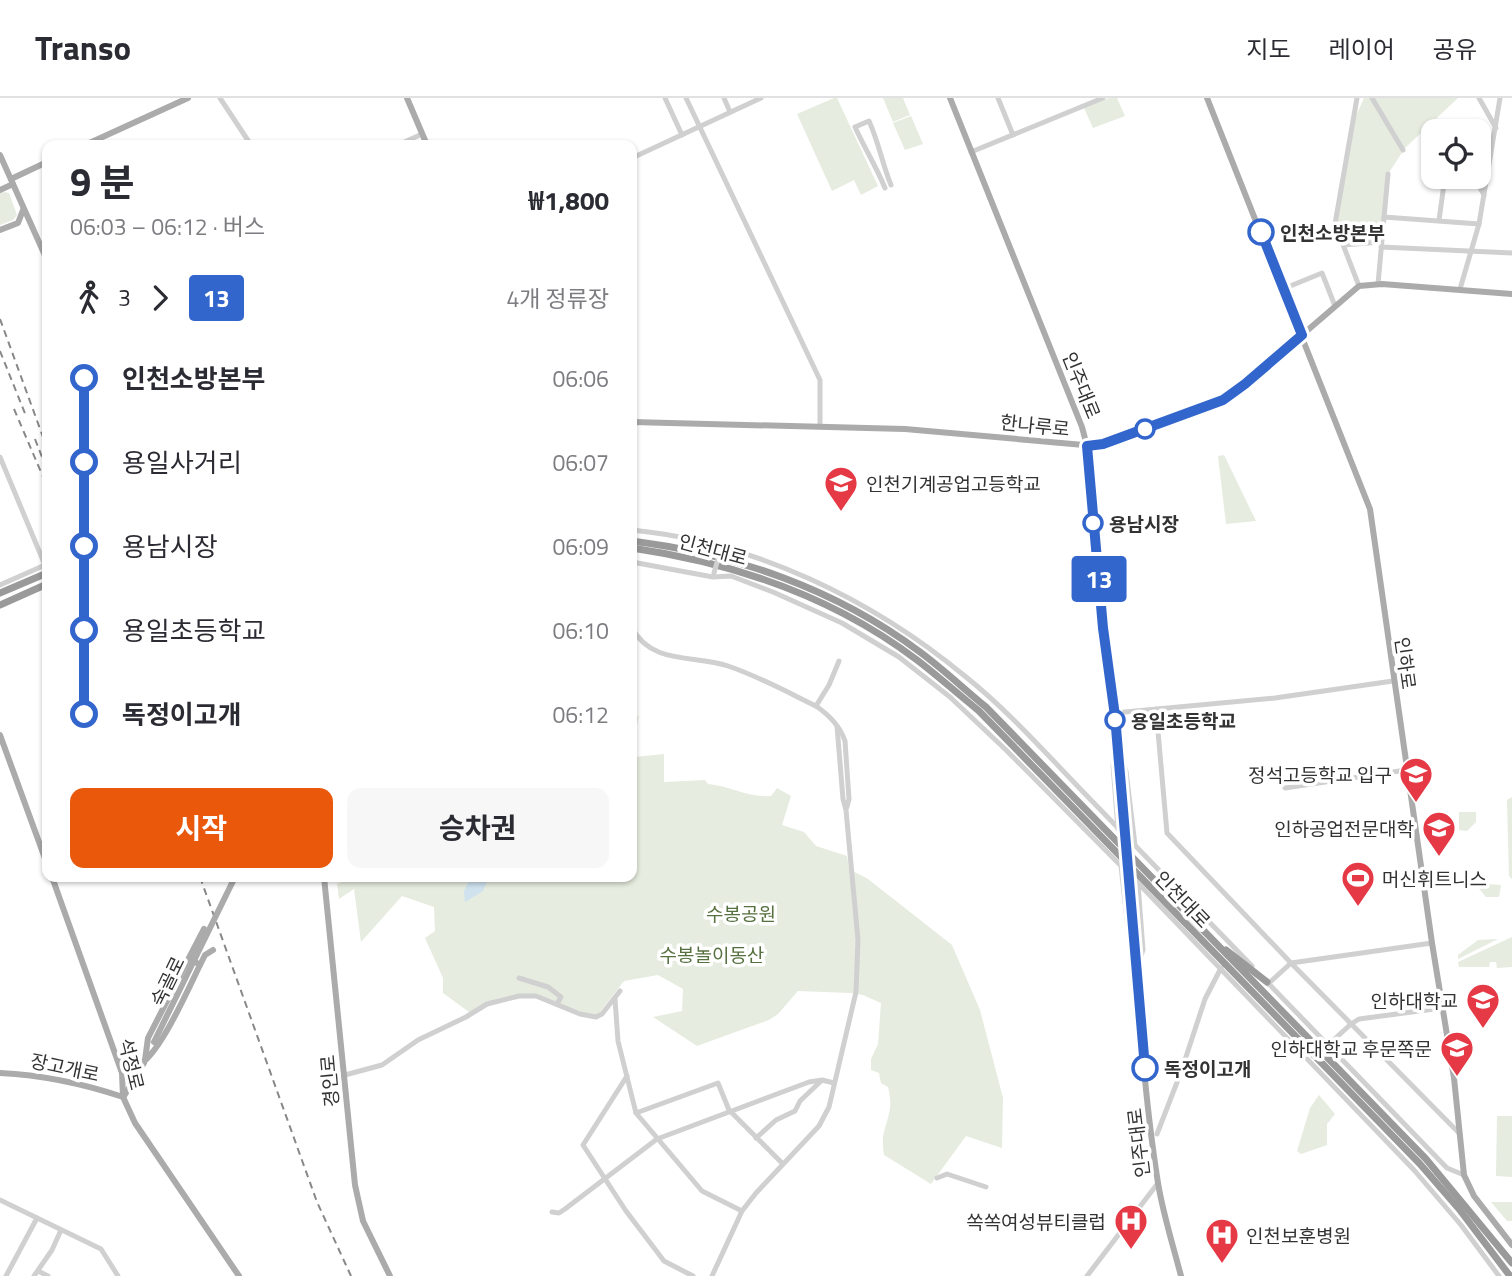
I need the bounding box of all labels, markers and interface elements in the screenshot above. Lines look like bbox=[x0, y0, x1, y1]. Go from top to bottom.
text: Transo bbox=[35, 23, 131, 73]
text: 지도 bbox=[1246, 31, 1291, 67]
text: 레이어 bbox=[1329, 31, 1395, 67]
text: 공유 bbox=[1433, 31, 1477, 67]
map controls bbox=[1421, 119, 1491, 189]
button: locate bbox=[1421, 119, 1491, 189]
text: 9 분 bbox=[70, 153, 135, 211]
text: ₩1,800 bbox=[529, 181, 609, 220]
text: 06:03 – 06:12 · 버스 bbox=[70, 209, 265, 244]
place label: 인천소방본부 bbox=[1280, 218, 1385, 247]
marker: 인천소방본부 bbox=[1248, 219, 1274, 245]
icon: walk bbox=[70, 279, 108, 317]
icon: forward bbox=[141, 279, 179, 317]
text: 3 bbox=[118, 280, 131, 315]
text: 13 bbox=[203, 280, 230, 316]
text: 4개 정류장 bbox=[506, 281, 609, 316]
street label: 인주대로 bbox=[1055, 347, 1109, 423]
text: 인천소방본부 bbox=[122, 359, 266, 398]
text: 06:06 bbox=[552, 361, 609, 396]
street label: 한나루로 bbox=[999, 407, 1071, 443]
unlabelled marker bbox=[1135, 419, 1155, 439]
text: 용일사거리 bbox=[122, 443, 242, 482]
text: 06:07 bbox=[552, 445, 609, 480]
school or university icon: 인천기계공업고등학교 bbox=[822, 464, 860, 513]
place label: 인천기계공업고등학교 bbox=[866, 469, 1041, 498]
place label: 용남시장 bbox=[1109, 509, 1179, 538]
marker: 용남시장 bbox=[1083, 513, 1103, 533]
street label: 인천대로 bbox=[675, 526, 751, 572]
text: 용남시장 bbox=[122, 527, 218, 566]
text: 06:09 bbox=[552, 529, 609, 564]
line badge: 13 bbox=[1068, 556, 1130, 602]
text: 13 bbox=[1086, 561, 1112, 597]
text: 용일초등학교 bbox=[122, 611, 266, 650]
text: 06:10 bbox=[552, 613, 609, 648]
street label: 인하로 bbox=[1388, 635, 1424, 691]
text: 독정이고개 bbox=[122, 695, 242, 734]
text: 06:12 bbox=[552, 697, 609, 732]
place label: 용일초등학교 bbox=[1131, 706, 1236, 735]
marker: 용일초등학교 bbox=[1105, 710, 1125, 730]
school or university icon: 정석고등학교 입구 bbox=[1397, 755, 1435, 804]
place label: 정석고등학교 입구 bbox=[1248, 760, 1392, 789]
button: 시작 bbox=[70, 788, 333, 868]
button: 승차권 bbox=[347, 788, 609, 868]
school or university icon: 인하공업전문대학 bbox=[1420, 809, 1458, 858]
place label: 인하공업전문대학 bbox=[1274, 814, 1415, 843]
sports icon: 머신휘트니스 bbox=[1339, 859, 1377, 908]
street label: 인천대로 bbox=[1148, 864, 1218, 934]
place label: 머신휘트니스 bbox=[1382, 864, 1487, 893]
park label: 수봉공원 bbox=[706, 899, 776, 928]
park label: 수봉놀이동산 bbox=[660, 940, 764, 969]
street label: 숙골로 bbox=[142, 951, 192, 1011]
school or university icon: 인하대학교 bbox=[1464, 981, 1502, 1030]
place label: 인하대학교 bbox=[1371, 986, 1458, 1015]
school or university icon: 인하대학교 후문쪽문 bbox=[1438, 1029, 1476, 1078]
place label: 인하대학교 후문쪽문 bbox=[1270, 1034, 1432, 1063]
street label: 석정로 bbox=[112, 1035, 152, 1093]
street label: 장고개로 bbox=[28, 1046, 102, 1088]
street label: 경인로 bbox=[312, 1054, 346, 1108]
place label: 독정이고개 bbox=[1164, 1054, 1251, 1083]
marker: 독정이고개 bbox=[1132, 1055, 1158, 1081]
street label: 인주대로 bbox=[1119, 1107, 1157, 1179]
hospital icon: 쏙쏙여성뷰티클럽 bbox=[1112, 1202, 1150, 1251]
place label: 쏙쏙여성뷰티클럽 bbox=[966, 1207, 1106, 1236]
hospital icon: 인천보훈병원 bbox=[1203, 1216, 1241, 1265]
place label: 인천보훈병원 bbox=[1246, 1221, 1351, 1250]

